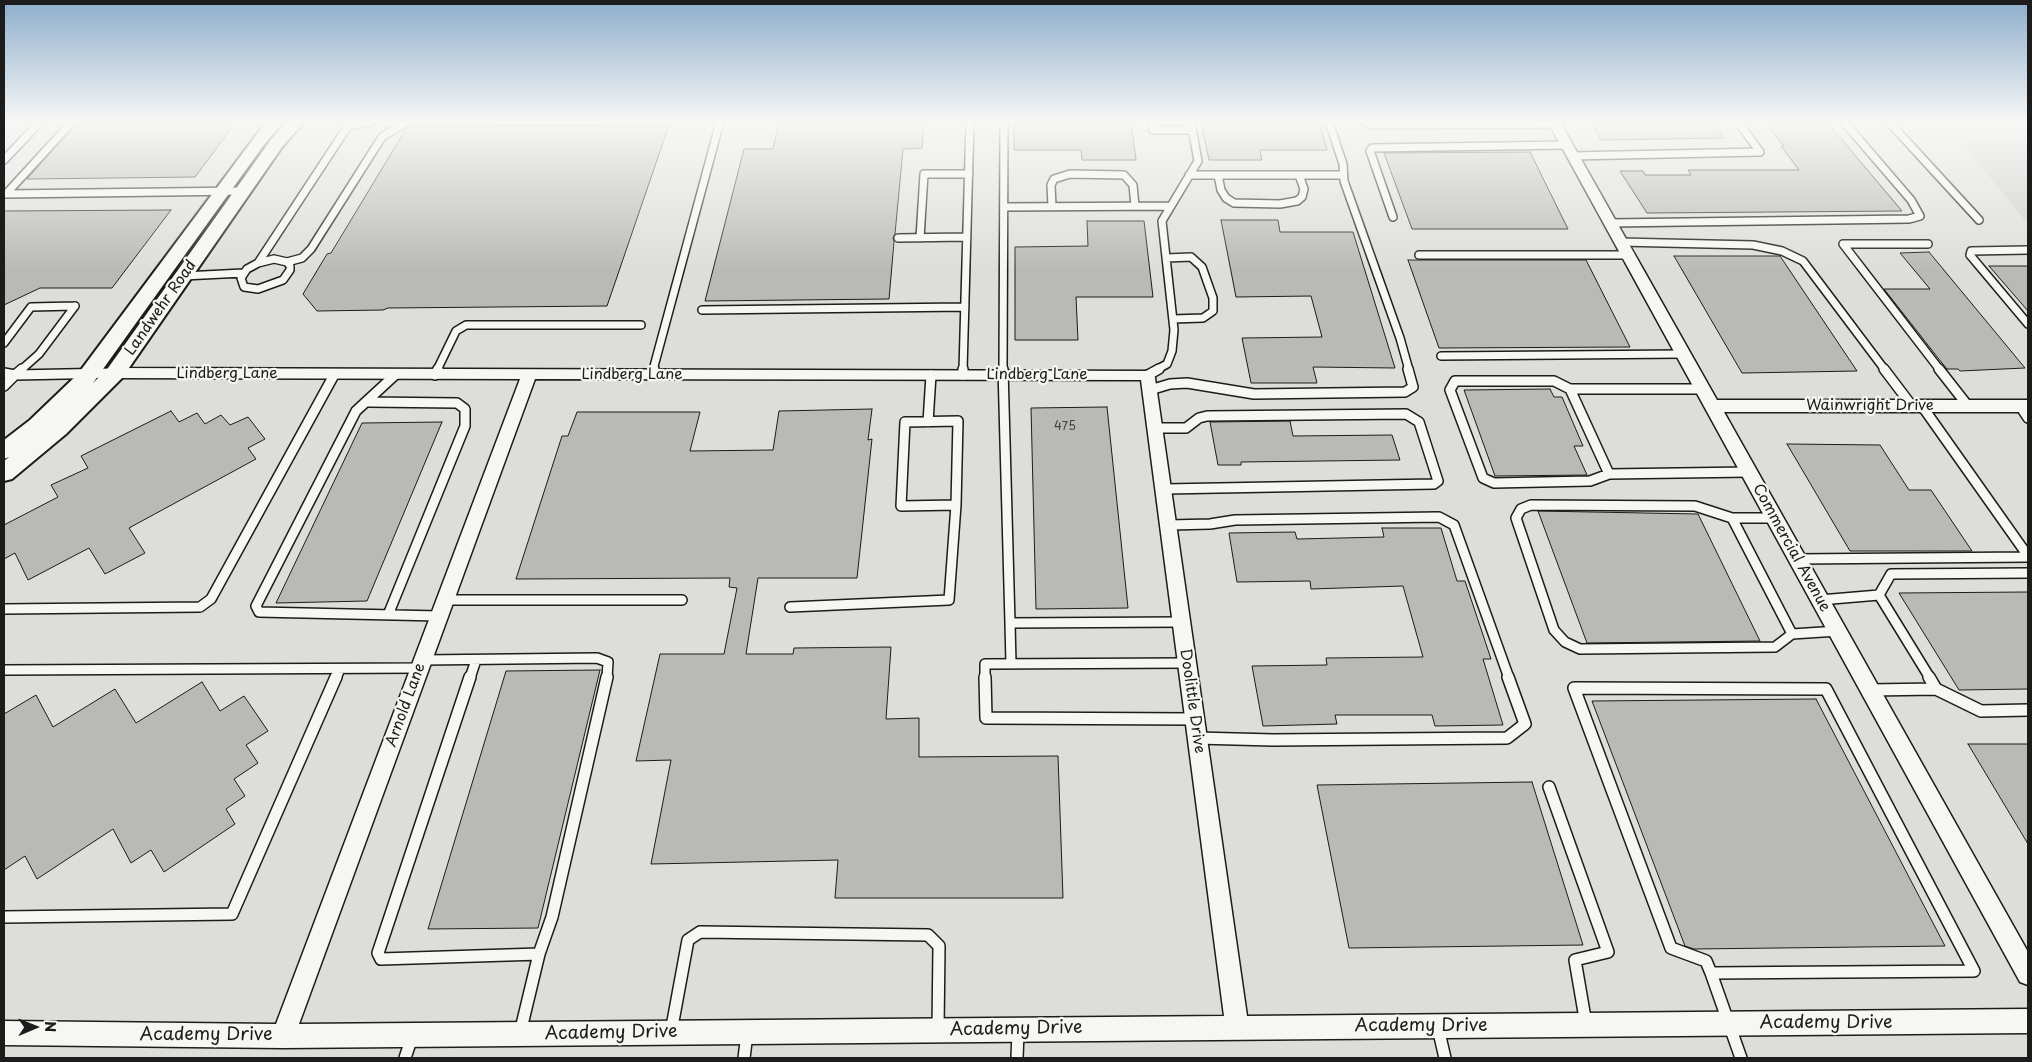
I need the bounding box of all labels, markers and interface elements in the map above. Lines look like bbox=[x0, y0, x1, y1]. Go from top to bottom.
street label: Landwehr Road bbox=[122, 257, 200, 359]
street label: Lindberg Lane bbox=[176, 365, 278, 383]
street label: Lindberg Lane bbox=[581, 366, 683, 384]
street label: Lindberg Lane bbox=[986, 366, 1088, 384]
street label: Wainwright Drive bbox=[1806, 397, 1934, 415]
house number: 475 bbox=[1054, 420, 1076, 434]
street label: Commercial Avenue bbox=[1748, 481, 1834, 615]
street label: Doolittle Drive bbox=[1176, 647, 1208, 755]
street label: Arnold Lane bbox=[382, 661, 430, 749]
north arrow bbox=[10, 1002, 60, 1052]
street label: Academy Drive bbox=[1760, 1012, 1892, 1034]
street label: Academy Drive bbox=[1355, 1015, 1487, 1037]
street label: Academy Drive bbox=[949, 1017, 1083, 1041]
text: N bbox=[40, 1021, 61, 1032]
street label: Academy Drive bbox=[544, 1021, 678, 1045]
street label: Academy Drive bbox=[140, 1024, 272, 1046]

